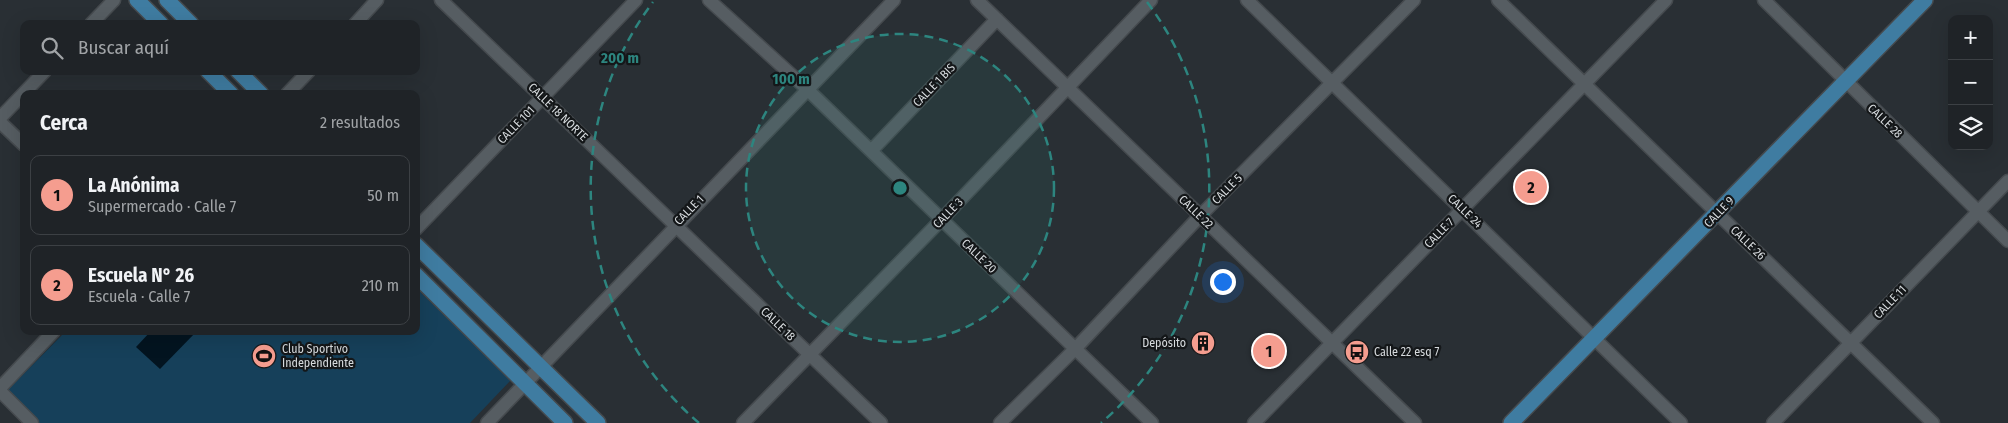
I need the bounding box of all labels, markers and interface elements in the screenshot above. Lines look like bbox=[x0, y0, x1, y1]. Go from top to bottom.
map controls bbox=[1948, 15, 1993, 150]
button: + bbox=[1948, 15, 1993, 60]
search box bbox=[20, 20, 420, 75]
icon: search bbox=[38, 34, 66, 62]
text: Buscar aquí bbox=[78, 36, 169, 59]
text: 200 m bbox=[600, 49, 639, 67]
street label: CALLE 1 BIS bbox=[910, 60, 958, 110]
button: − bbox=[1948, 60, 1993, 105]
text: 100 m bbox=[772, 70, 810, 88]
street label: CALLE 18 NORTE bbox=[525, 80, 591, 144]
street label: CALLE 28 bbox=[1865, 101, 1905, 141]
street label: CALLE 101 bbox=[495, 103, 537, 147]
button: layers bbox=[1948, 105, 1993, 150]
text: Cerca bbox=[40, 110, 88, 136]
text: 2 resultados bbox=[320, 113, 400, 132]
pin: 2 bbox=[1515, 168, 1547, 206]
street label: CALLE 5 bbox=[1209, 171, 1245, 207]
text: La Anónima bbox=[88, 174, 179, 197]
centre of rings bbox=[891, 179, 909, 197]
text: 1 bbox=[54, 186, 60, 205]
text: 50 m bbox=[367, 186, 399, 205]
street label: CALLE 24 bbox=[1445, 191, 1485, 231]
street label: CALLE 1 bbox=[671, 192, 707, 228]
street label: CALLE 22 bbox=[1176, 192, 1216, 232]
street label: CALLE 9 bbox=[1701, 194, 1737, 230]
street label: CALLE 3 bbox=[930, 195, 966, 231]
text: Supermercado · Calle 7 bbox=[88, 197, 236, 216]
street label: CALLE 7 bbox=[1421, 215, 1457, 251]
street label: CALLE 26 bbox=[1728, 223, 1768, 263]
street label: CALLE 20 bbox=[959, 236, 999, 276]
text: Escuela N° 26 bbox=[88, 264, 194, 287]
your location bbox=[1210, 269, 1236, 295]
text: 2 bbox=[53, 276, 61, 295]
text: 210 m bbox=[362, 276, 399, 295]
street label: CALLE 11 bbox=[1871, 283, 1909, 321]
text: Escuela · Calle 7 bbox=[88, 287, 190, 306]
street label: CALLE 18 bbox=[758, 304, 798, 344]
building icon: Depósito bbox=[1190, 330, 1216, 356]
pin: 1 bbox=[1253, 332, 1285, 370]
place label: Depósito bbox=[1142, 336, 1186, 350]
bus stop icon: Calle 22 esq 7 bbox=[1344, 339, 1370, 365]
place label: Club Sportivo Independiente bbox=[282, 342, 354, 370]
sports icon: Club Sportivo Independiente bbox=[251, 343, 277, 369]
place label: Calle 22 esq 7 bbox=[1374, 345, 1439, 359]

